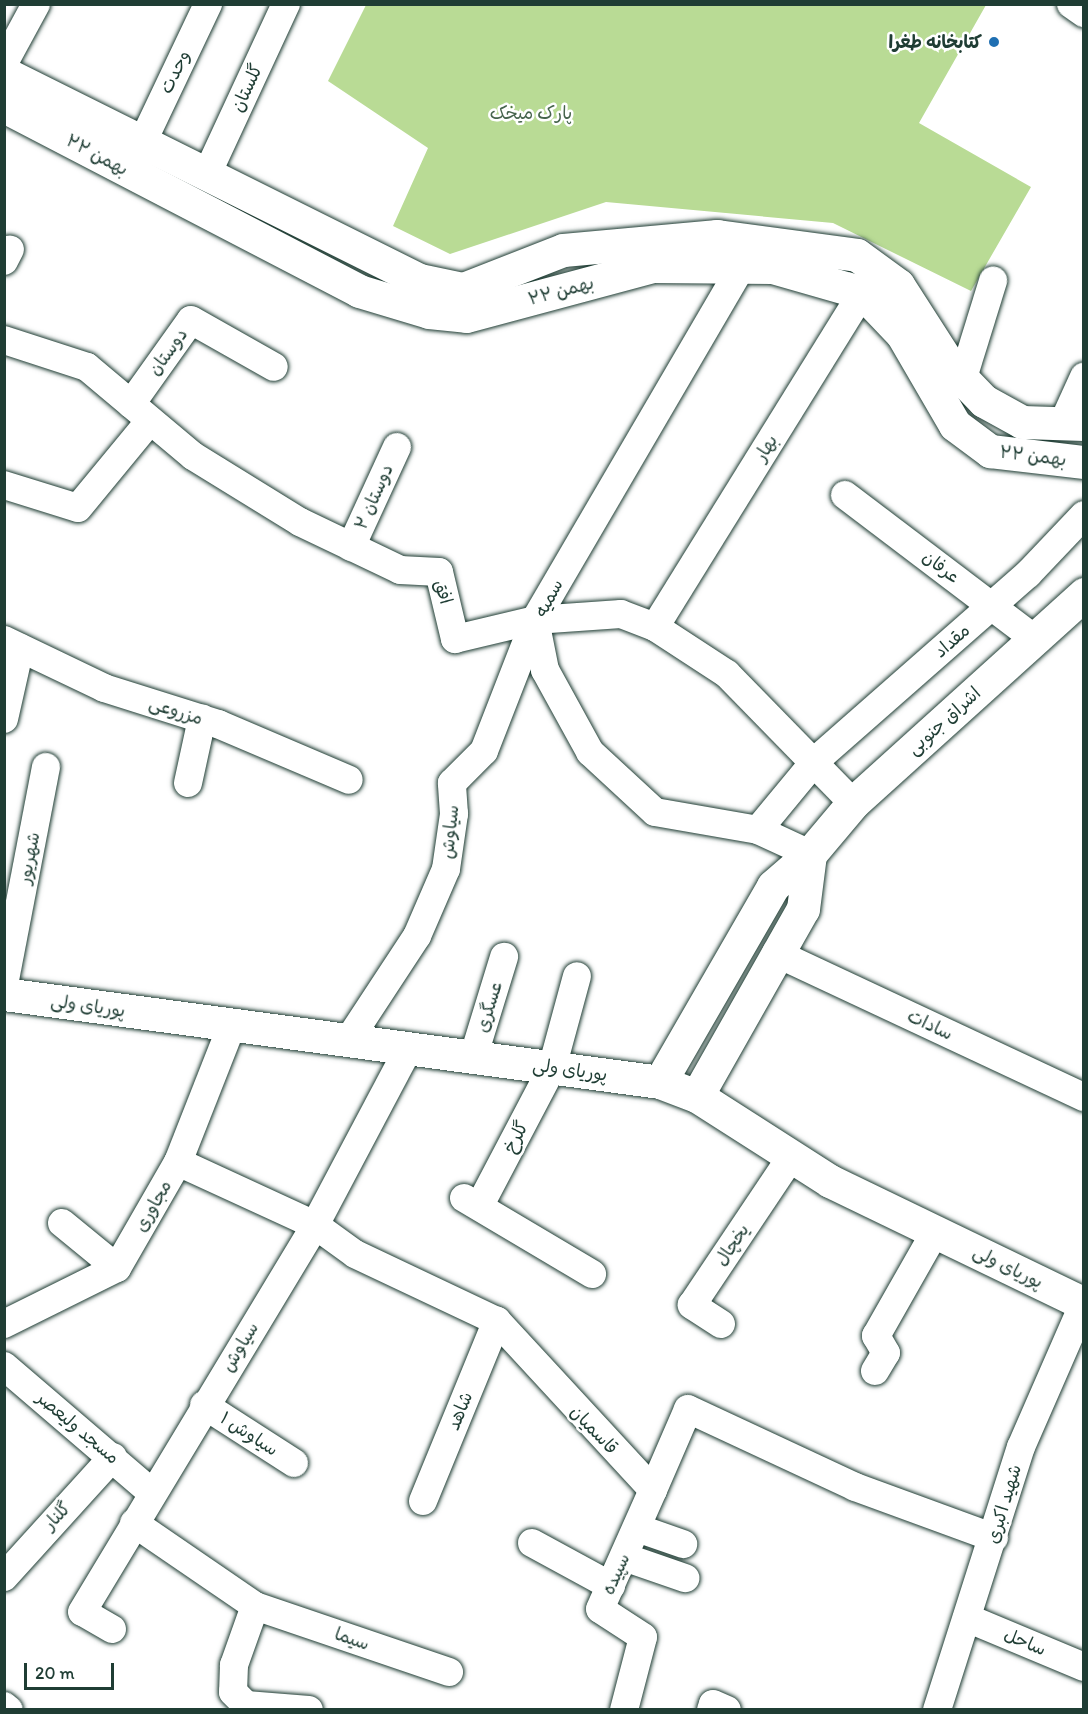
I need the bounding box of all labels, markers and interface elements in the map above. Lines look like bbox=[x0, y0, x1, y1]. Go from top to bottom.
place label: کتابخانه طغرا bbox=[888, 31, 982, 53]
marker: کتابخانه طغرا bbox=[987, 35, 1001, 49]
street label: وحدت bbox=[155, 47, 195, 97]
street label: گلستان bbox=[227, 61, 267, 115]
park label: پارک میخک bbox=[490, 102, 572, 124]
street label: ۲۲ بهمن bbox=[62, 130, 132, 180]
street label: ۲۲ بهمن bbox=[526, 272, 596, 310]
street label: دوستان bbox=[144, 324, 192, 380]
street label: بهار bbox=[750, 431, 782, 465]
street label: ۲۲ بهمن bbox=[998, 441, 1068, 471]
street label: دوستان ۲ bbox=[350, 461, 398, 533]
street label: عرفان bbox=[918, 546, 964, 588]
street label: سمیه bbox=[530, 575, 568, 621]
street label: افق bbox=[429, 577, 457, 607]
street label: مقداد bbox=[930, 620, 974, 662]
street label: اشراق جنوبی bbox=[903, 682, 985, 760]
street label: مزروعی bbox=[146, 692, 206, 730]
street label: سیاوش bbox=[436, 804, 464, 860]
street label: شهریور bbox=[13, 830, 45, 886]
street label: عسگری bbox=[471, 979, 507, 1035]
street label: پوریای ولی bbox=[49, 990, 127, 1022]
street label: سادات bbox=[904, 1005, 956, 1045]
street label: پوریای ولی bbox=[531, 1054, 609, 1086]
street label: گلرخ bbox=[499, 1117, 533, 1157]
street label: مجاوری bbox=[130, 1176, 176, 1236]
street label: یخچال bbox=[710, 1220, 754, 1270]
street label: پوریای ولی bbox=[970, 1241, 1046, 1293]
street label: سیاوش bbox=[217, 1318, 263, 1376]
street label: مسجد ولیعصر bbox=[32, 1387, 124, 1469]
street label: شاهد bbox=[443, 1389, 477, 1433]
street label: قاسمیان bbox=[566, 1401, 622, 1459]
street label: سیاوش ۱ bbox=[216, 1407, 282, 1461]
street label: شهید اکبری bbox=[982, 1462, 1026, 1546]
street label: گلنار bbox=[39, 1497, 75, 1535]
street label: سپیده bbox=[597, 1550, 635, 1598]
street label: سیما bbox=[332, 1623, 372, 1655]
street label: ساحل bbox=[1001, 1624, 1049, 1660]
scale bar bbox=[27, 1651, 117, 1689]
text: 20 m bbox=[35, 1662, 75, 1684]

